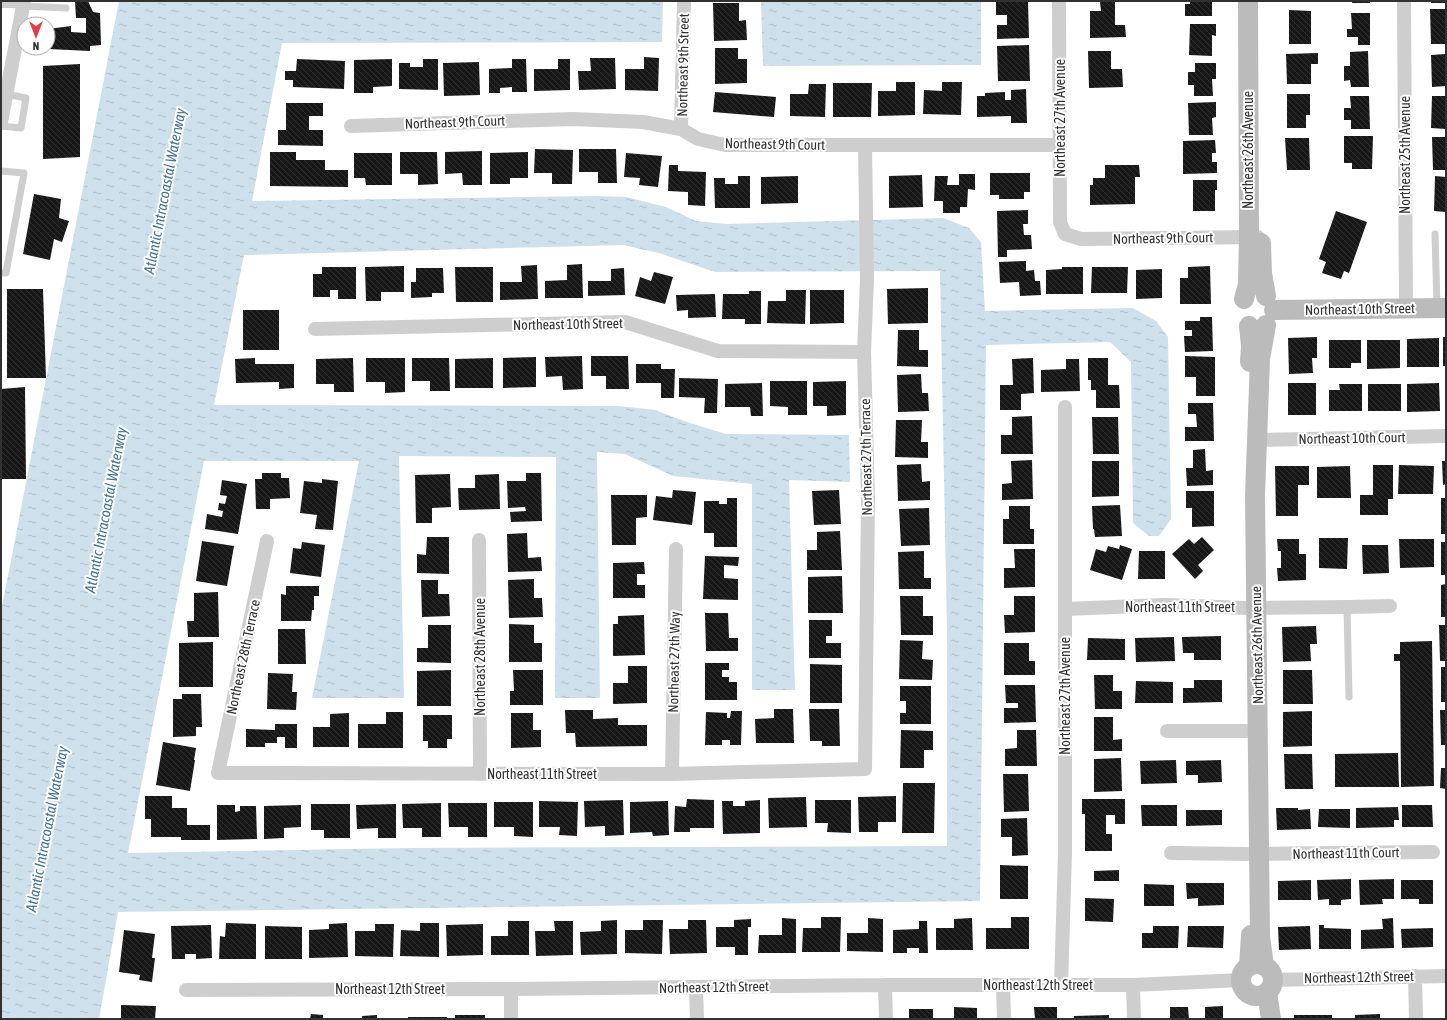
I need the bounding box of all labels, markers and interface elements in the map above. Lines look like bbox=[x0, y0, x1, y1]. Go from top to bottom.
street label: Northeast 9th Street bbox=[674, 13, 692, 117]
north arrow bbox=[16, 16, 56, 56]
text: N bbox=[33, 40, 39, 52]
street label: Northeast 27th Avenue bbox=[1052, 59, 1068, 177]
street label: Northeast 26th Avenue bbox=[1240, 91, 1256, 209]
street label: Northeast 25th Avenue bbox=[1397, 96, 1413, 214]
water label: Atlantic Intracoastal Waterway bbox=[140, 106, 189, 276]
street label: Northeast 9th Court bbox=[405, 112, 505, 132]
street label: Northeast 9th Court bbox=[725, 135, 825, 153]
street label: Northeast 9th Court bbox=[1113, 229, 1213, 247]
street label: Northeast 10th Street bbox=[1305, 300, 1415, 318]
street label: Northeast 10th Street bbox=[513, 315, 623, 333]
street label: Northeast 27th Terrace bbox=[857, 398, 875, 516]
water label: Atlantic Intracoastal Waterway bbox=[81, 425, 130, 595]
street label: Northeast 10th Court bbox=[1298, 429, 1406, 447]
street label: Northeast 26th Avenue bbox=[1248, 586, 1266, 704]
street label: Northeast 28th Terrace bbox=[223, 598, 263, 716]
street label: Northeast 28th Avenue bbox=[472, 598, 488, 716]
street label: Northeast 11th Street bbox=[1125, 599, 1235, 615]
street label: Northeast 27th Way bbox=[665, 611, 683, 713]
street label: Northeast 27th Avenue bbox=[1057, 637, 1073, 755]
water label: Atlantic Intracoastal Waterway bbox=[22, 744, 71, 914]
street label: Northeast 11th Street bbox=[487, 766, 597, 782]
street label: Northeast 11th Court bbox=[1292, 844, 1400, 862]
street label: Northeast 12th Street bbox=[1304, 968, 1414, 986]
street label: Northeast 12th Street bbox=[983, 977, 1093, 993]
street label: Northeast 12th Street bbox=[659, 978, 769, 996]
street label: Northeast 12th Street bbox=[335, 981, 445, 997]

